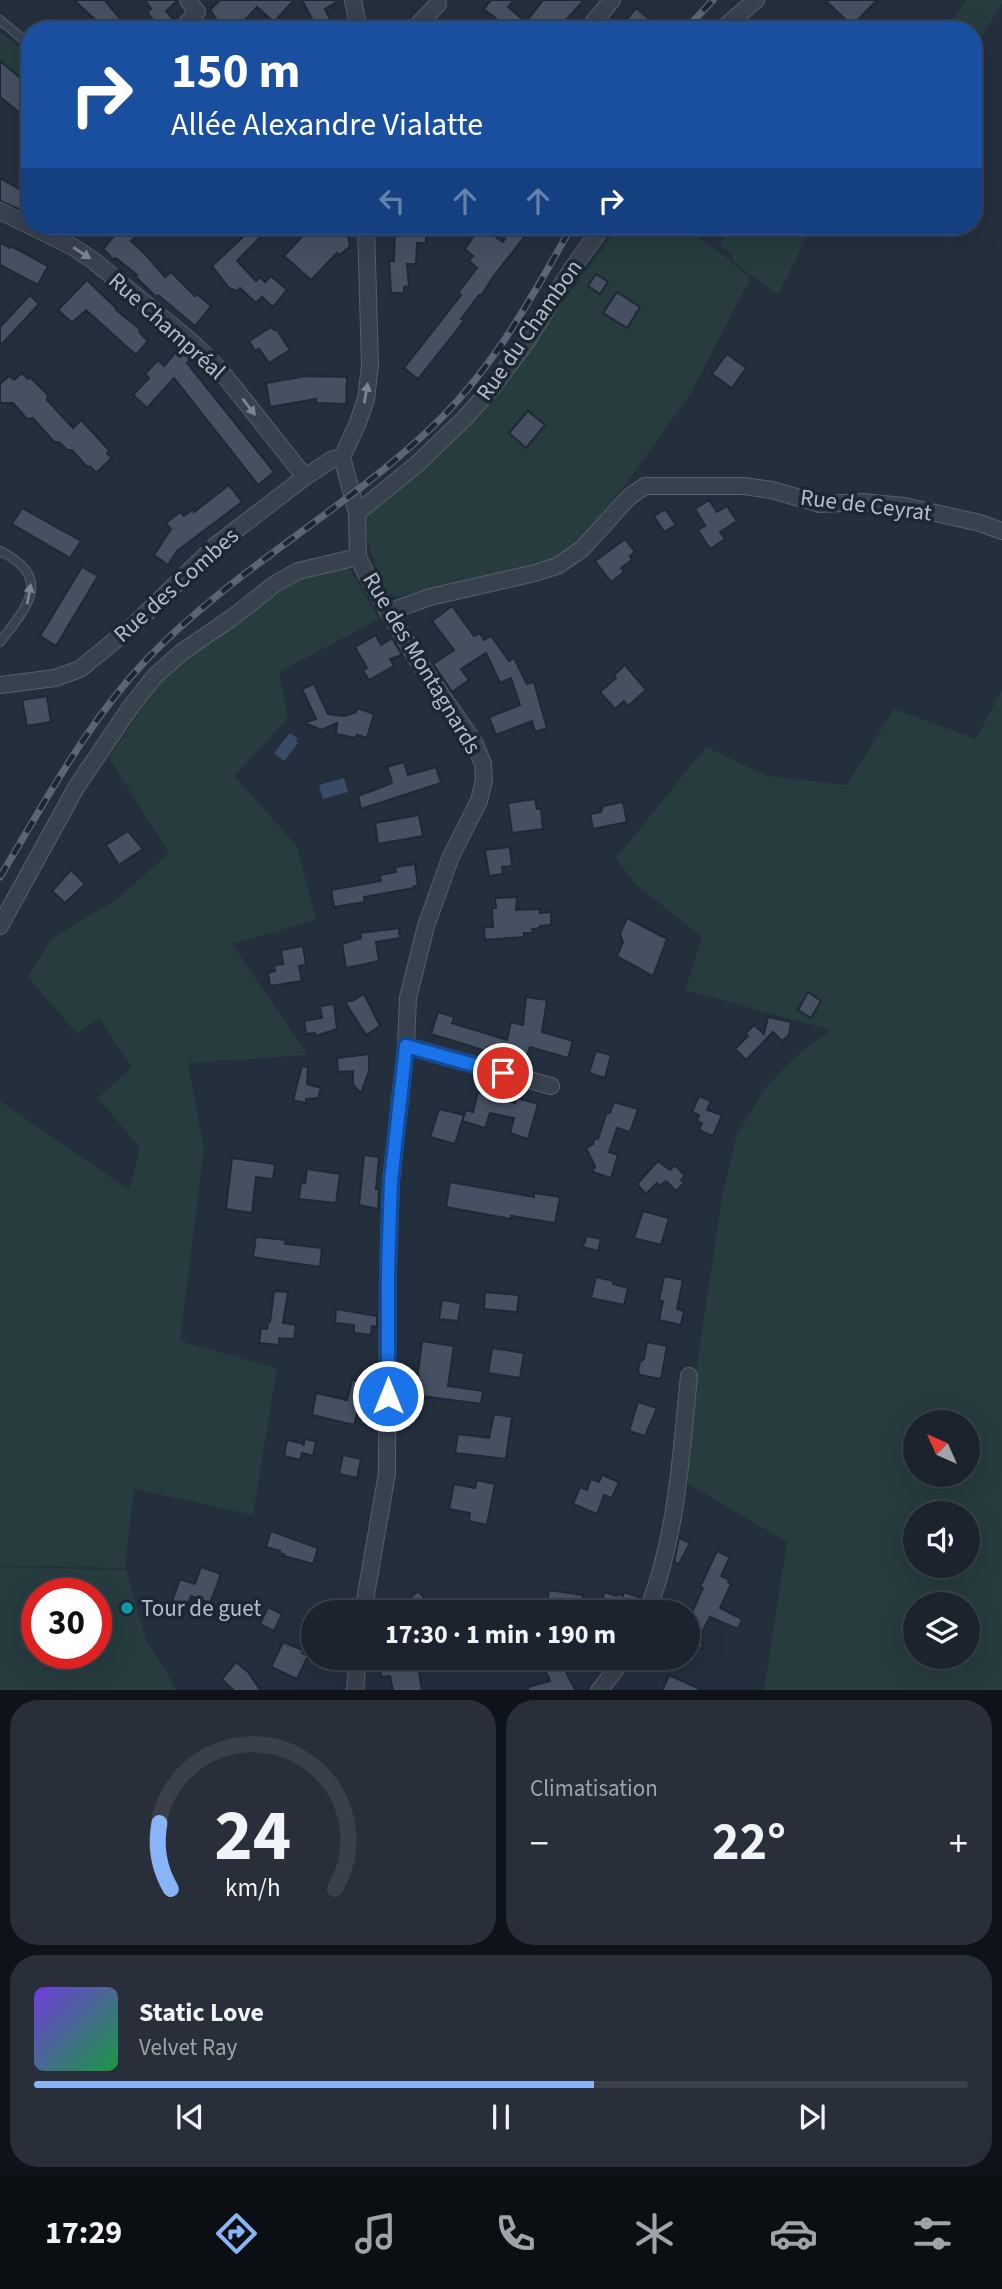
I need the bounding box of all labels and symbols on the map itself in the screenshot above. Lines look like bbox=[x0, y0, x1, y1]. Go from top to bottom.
one-way arrow bbox=[73, 247, 92, 260]
street label: Rue du Chambon bbox=[468, 253, 590, 407]
street label: Rue Champréal bbox=[101, 265, 233, 387]
one-way arrow bbox=[361, 382, 372, 404]
one-way arrow bbox=[242, 397, 257, 415]
street label: Rue de Ceyrat bbox=[798, 481, 934, 529]
street label: Rue des Combes bbox=[106, 520, 246, 650]
street label: Rue des Montagnards bbox=[355, 566, 489, 760]
one-way arrow bbox=[24, 583, 35, 605]
pin bbox=[473, 1043, 533, 1103]
position arrow bbox=[351, 1359, 425, 1433]
north arrow bbox=[903, 1410, 980, 1488]
speed limit sign: 30 bbox=[21, 1578, 112, 1669]
place label: Tour de guet bbox=[141, 1592, 261, 1625]
marker: Tour de guet bbox=[119, 1600, 135, 1616]

